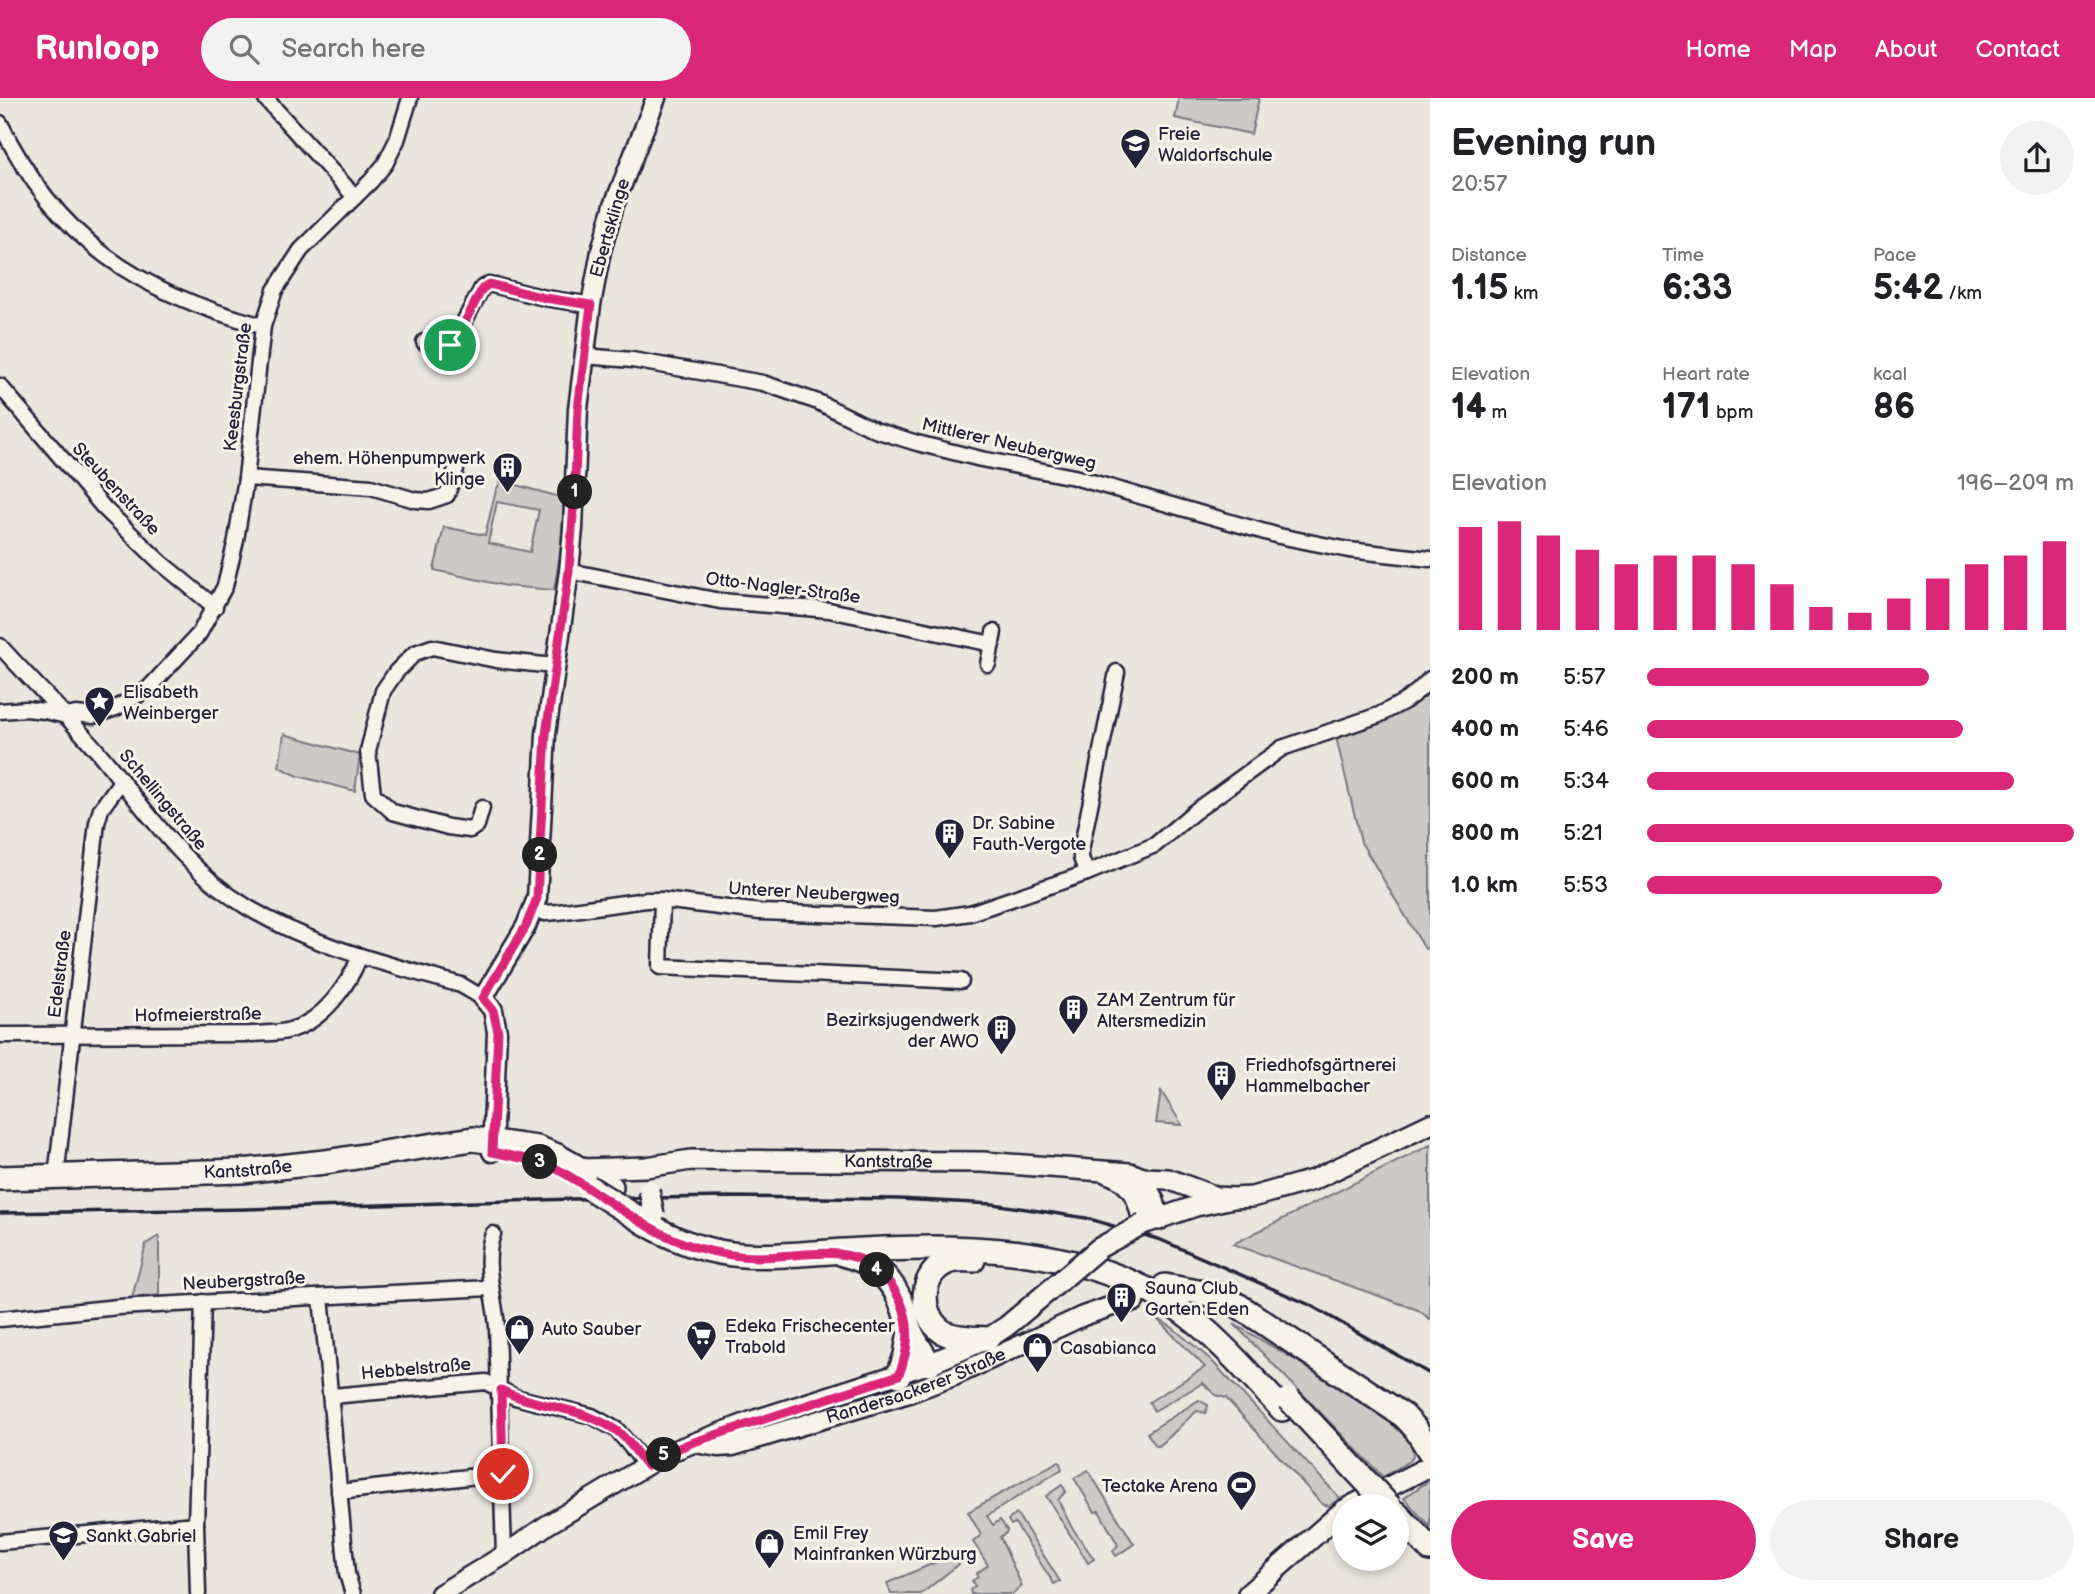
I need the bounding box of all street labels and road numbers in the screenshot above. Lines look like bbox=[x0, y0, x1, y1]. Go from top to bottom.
street label: Ebertsklinge bbox=[586, 176, 634, 280]
street label: Keesburgstraße bbox=[220, 321, 256, 453]
street label: Mittlerer Neubergweg bbox=[920, 414, 1098, 474]
street label: Steubenstraße bbox=[68, 438, 164, 540]
street label: Otto-Nagler-Straße bbox=[704, 568, 862, 608]
street label: Schellingstraße bbox=[115, 745, 212, 855]
street label: Unterer Neubergweg bbox=[728, 878, 900, 908]
street label: Edelstraße bbox=[44, 929, 76, 1019]
street label: Hofmeierstraße bbox=[134, 1003, 262, 1027]
street label: Kantstraße bbox=[844, 1151, 933, 1172]
street label: Kantstraße bbox=[203, 1155, 293, 1183]
street label: Neubergstraße bbox=[182, 1267, 306, 1295]
street label: Randersackerer Straße bbox=[824, 1343, 1009, 1428]
street label: Hebbelstraße bbox=[360, 1354, 472, 1384]

